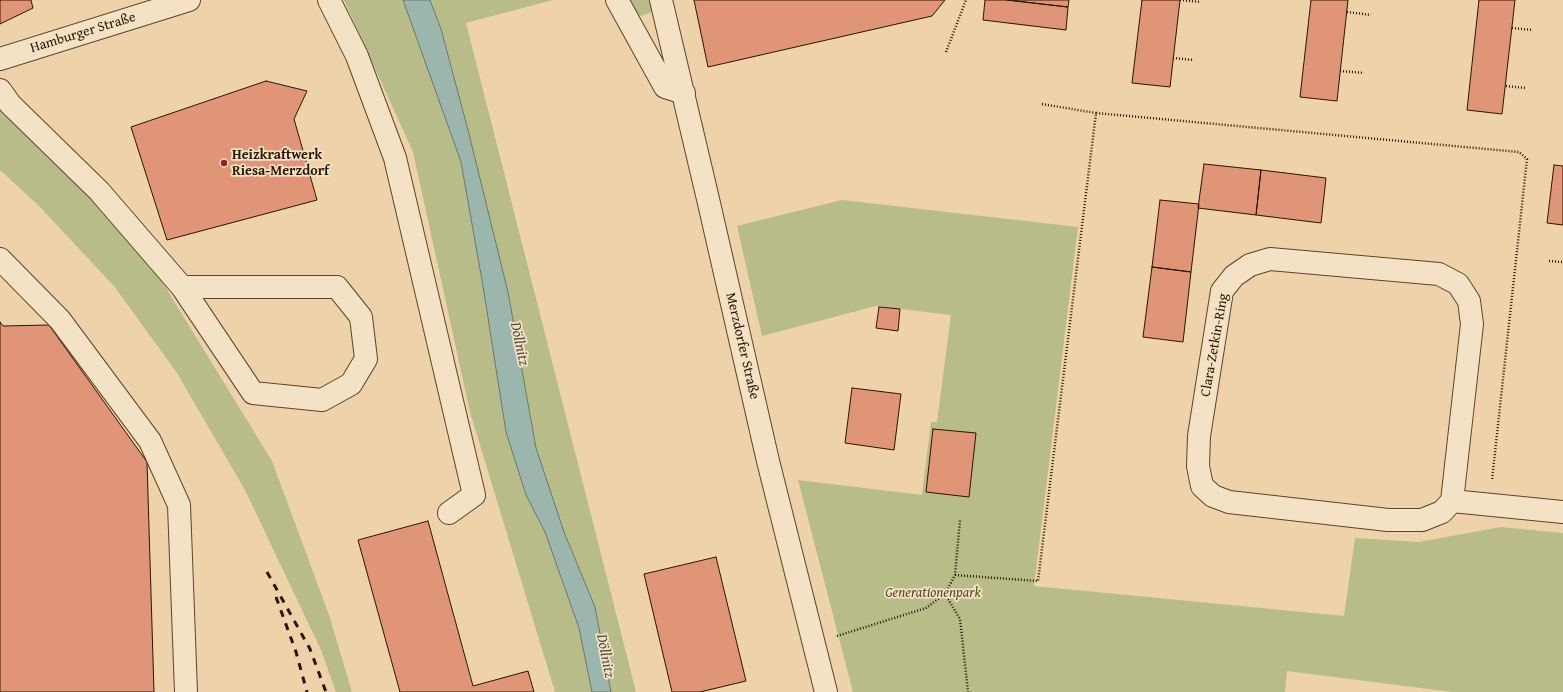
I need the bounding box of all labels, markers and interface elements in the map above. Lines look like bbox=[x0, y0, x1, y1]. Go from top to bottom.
street label: Hamburger Straße bbox=[28, 9, 138, 57]
place label: Heizkraftwerk Riesa-Merzdorf bbox=[232, 147, 329, 180]
marker: Heizkraftwerk Riesa-Merzdorf bbox=[219, 158, 229, 168]
street label: Merzdorfer Straße bbox=[722, 291, 762, 401]
street label: Clara-Zetkin-Ring bbox=[1198, 292, 1232, 398]
water label: Döllnitz bbox=[506, 321, 532, 367]
park label: Generationenpark bbox=[885, 585, 981, 601]
water label: Döllnitz bbox=[592, 633, 618, 679]

